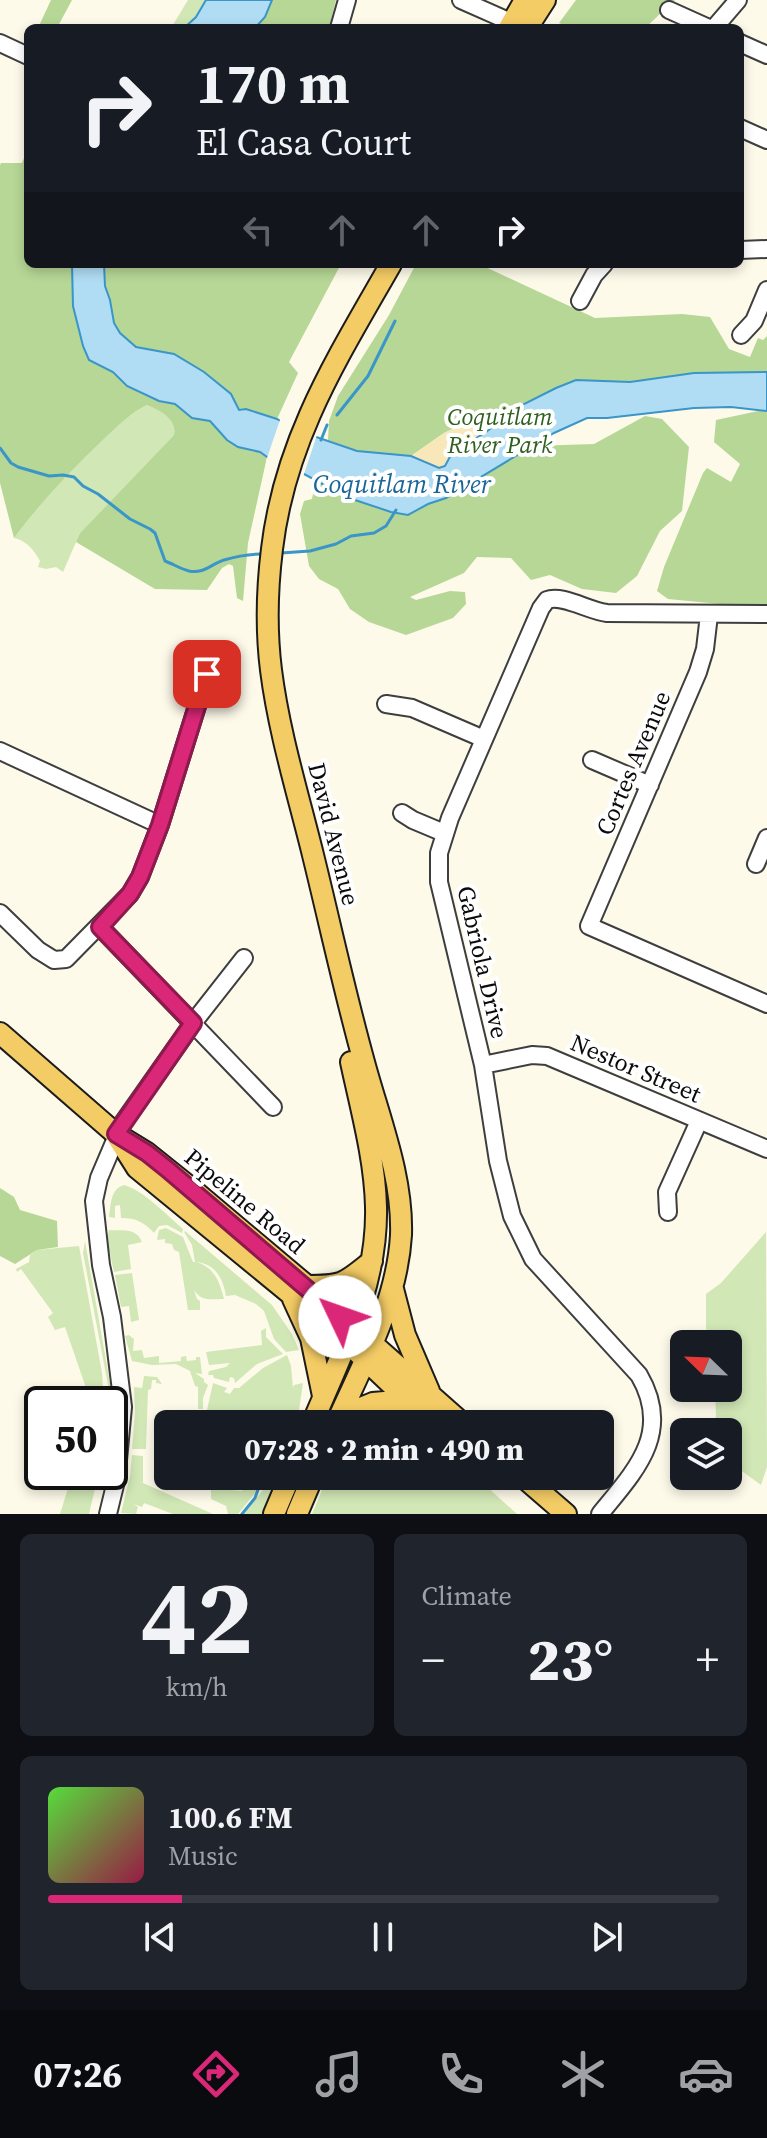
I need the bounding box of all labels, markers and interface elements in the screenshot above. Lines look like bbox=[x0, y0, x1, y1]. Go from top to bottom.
text: 170 m bbox=[196, 45, 350, 122]
icon: right bbox=[64, 56, 168, 160]
text: El Casa Court bbox=[196, 118, 411, 167]
icon: left bbox=[236, 208, 280, 252]
icon: ahead bbox=[320, 208, 364, 252]
icon: ahead bbox=[404, 208, 448, 252]
icon: right bbox=[488, 208, 532, 252]
park label: Coquitlam River Park bbox=[447, 400, 553, 461]
water label: Coquitlam River bbox=[313, 466, 492, 502]
pin bbox=[173, 640, 241, 708]
icon: arrive bbox=[185, 652, 229, 696]
street label: Cortes Avenue bbox=[588, 686, 678, 840]
street label: David Avenue bbox=[300, 759, 368, 909]
street label: Gabriola Drive bbox=[449, 883, 517, 1041]
street label: Nestor Street bbox=[566, 1026, 706, 1110]
street label: Pipeline Road bbox=[178, 1141, 313, 1262]
position arrow bbox=[298, 1275, 382, 1359]
north arrow bbox=[670, 1330, 742, 1402]
map controls bbox=[670, 1330, 742, 1490]
speed limit sign: 50 bbox=[24, 1386, 128, 1490]
button: layers bbox=[670, 1418, 742, 1490]
text: 07:28 · 2 min · 490 m bbox=[244, 1429, 524, 1470]
text: 42 bbox=[140, 1545, 253, 1688]
text: Climate bbox=[422, 1578, 512, 1614]
text: 23° bbox=[527, 1618, 613, 1700]
text: − bbox=[422, 1629, 445, 1690]
text: + bbox=[696, 1629, 719, 1690]
text: km/h bbox=[166, 1669, 228, 1705]
text: 100.6 FM bbox=[168, 1797, 293, 1838]
text: Music bbox=[168, 1838, 238, 1874]
icon: previous bbox=[138, 1915, 182, 1959]
icon: pause bbox=[361, 1915, 405, 1959]
icon: next bbox=[585, 1915, 629, 1959]
icon: directions bbox=[188, 2046, 244, 2102]
icon: music bbox=[311, 2046, 367, 2102]
icon: phone bbox=[433, 2046, 489, 2102]
icon: climate bbox=[555, 2046, 611, 2102]
icon: car bbox=[678, 2046, 734, 2102]
text: 07:26 bbox=[33, 2050, 122, 2099]

